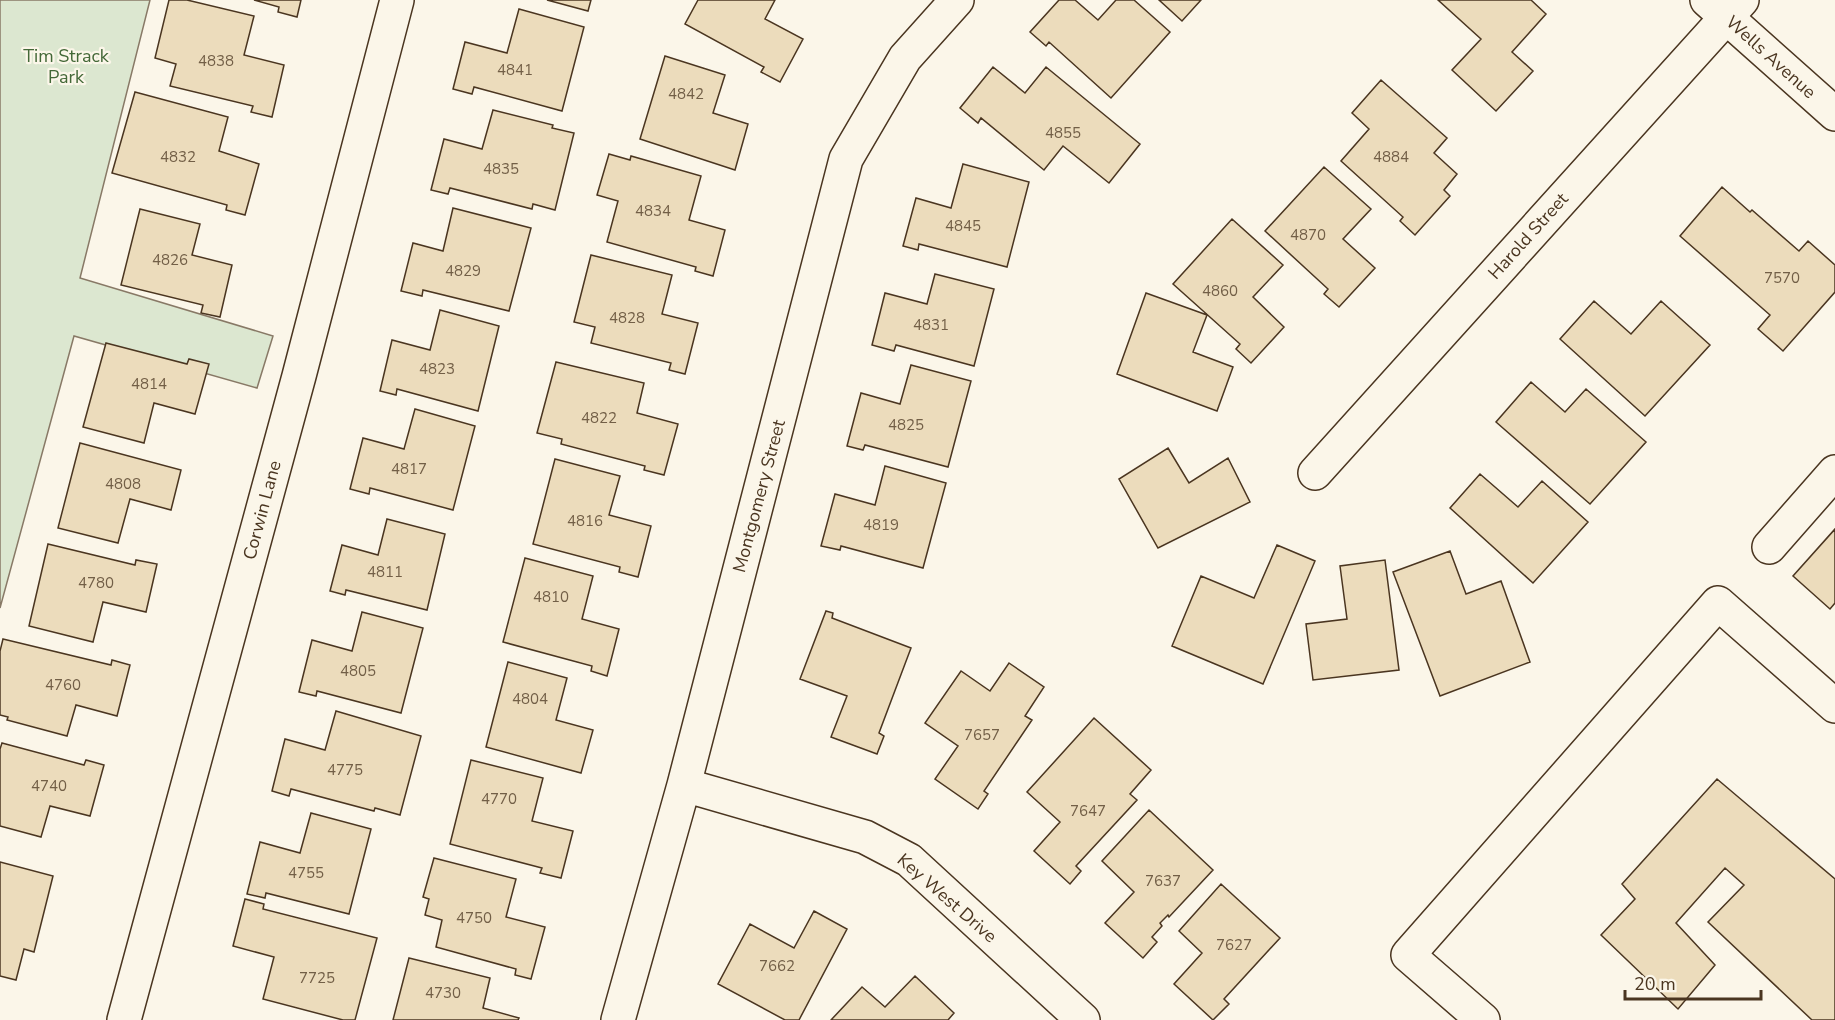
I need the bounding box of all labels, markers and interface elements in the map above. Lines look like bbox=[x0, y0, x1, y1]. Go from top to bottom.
street label: Wells Avenue bbox=[1721, 10, 1821, 104]
park label: Tim Strack Park bbox=[23, 44, 110, 89]
house number: 4838 bbox=[198, 51, 234, 71]
house number: 4841 bbox=[497, 60, 533, 80]
house number: 4842 bbox=[668, 84, 704, 104]
house number: 4855 bbox=[1045, 123, 1081, 143]
house number: 4832 bbox=[160, 147, 196, 167]
house number: 4884 bbox=[1373, 147, 1409, 167]
house number: 4835 bbox=[483, 159, 519, 179]
street label: Harold Street bbox=[1483, 187, 1574, 285]
house number: 4834 bbox=[635, 201, 671, 221]
house number: 4845 bbox=[945, 216, 981, 236]
house number: 4870 bbox=[1290, 225, 1326, 245]
house number: 4826 bbox=[152, 250, 188, 270]
house number: 4829 bbox=[445, 261, 481, 281]
house number: 7570 bbox=[1764, 268, 1800, 288]
house number: 4860 bbox=[1202, 281, 1238, 301]
house number: 4828 bbox=[609, 308, 645, 328]
house number: 4831 bbox=[913, 315, 949, 335]
house number: 4823 bbox=[419, 359, 455, 379]
house number: 4814 bbox=[131, 374, 167, 394]
house number: 4822 bbox=[581, 408, 617, 428]
house number: 4825 bbox=[888, 415, 924, 435]
street label: Montgomery Street bbox=[727, 416, 791, 575]
street label: Corwin Lane bbox=[237, 458, 287, 562]
house number: 4817 bbox=[391, 459, 427, 479]
house number: 4808 bbox=[105, 474, 141, 494]
house number: 4816 bbox=[567, 511, 603, 531]
house number: 4819 bbox=[863, 515, 899, 535]
house number: 4811 bbox=[367, 562, 403, 582]
house number: 4780 bbox=[78, 573, 114, 593]
house number: 4810 bbox=[533, 587, 569, 607]
house number: 4805 bbox=[340, 661, 376, 681]
house number: 4760 bbox=[45, 675, 81, 695]
house number: 4804 bbox=[512, 689, 548, 709]
house number: 7657 bbox=[964, 725, 1000, 745]
house number: 4775 bbox=[327, 760, 363, 780]
house number: 4740 bbox=[31, 776, 67, 796]
house number: 4770 bbox=[481, 789, 517, 809]
house number: 7647 bbox=[1070, 801, 1106, 821]
street label: Key West Drive bbox=[892, 848, 1002, 948]
house number: 4755 bbox=[288, 863, 324, 883]
house number: 7637 bbox=[1145, 871, 1181, 891]
house number: 4750 bbox=[456, 908, 492, 928]
house number: 7627 bbox=[1216, 935, 1252, 955]
house number: 7662 bbox=[759, 956, 795, 976]
scale bar bbox=[1625, 963, 1762, 1001]
house number: 7725 bbox=[299, 968, 335, 988]
text: 20 m bbox=[1634, 972, 1676, 996]
house number: 4730 bbox=[425, 983, 461, 1003]

